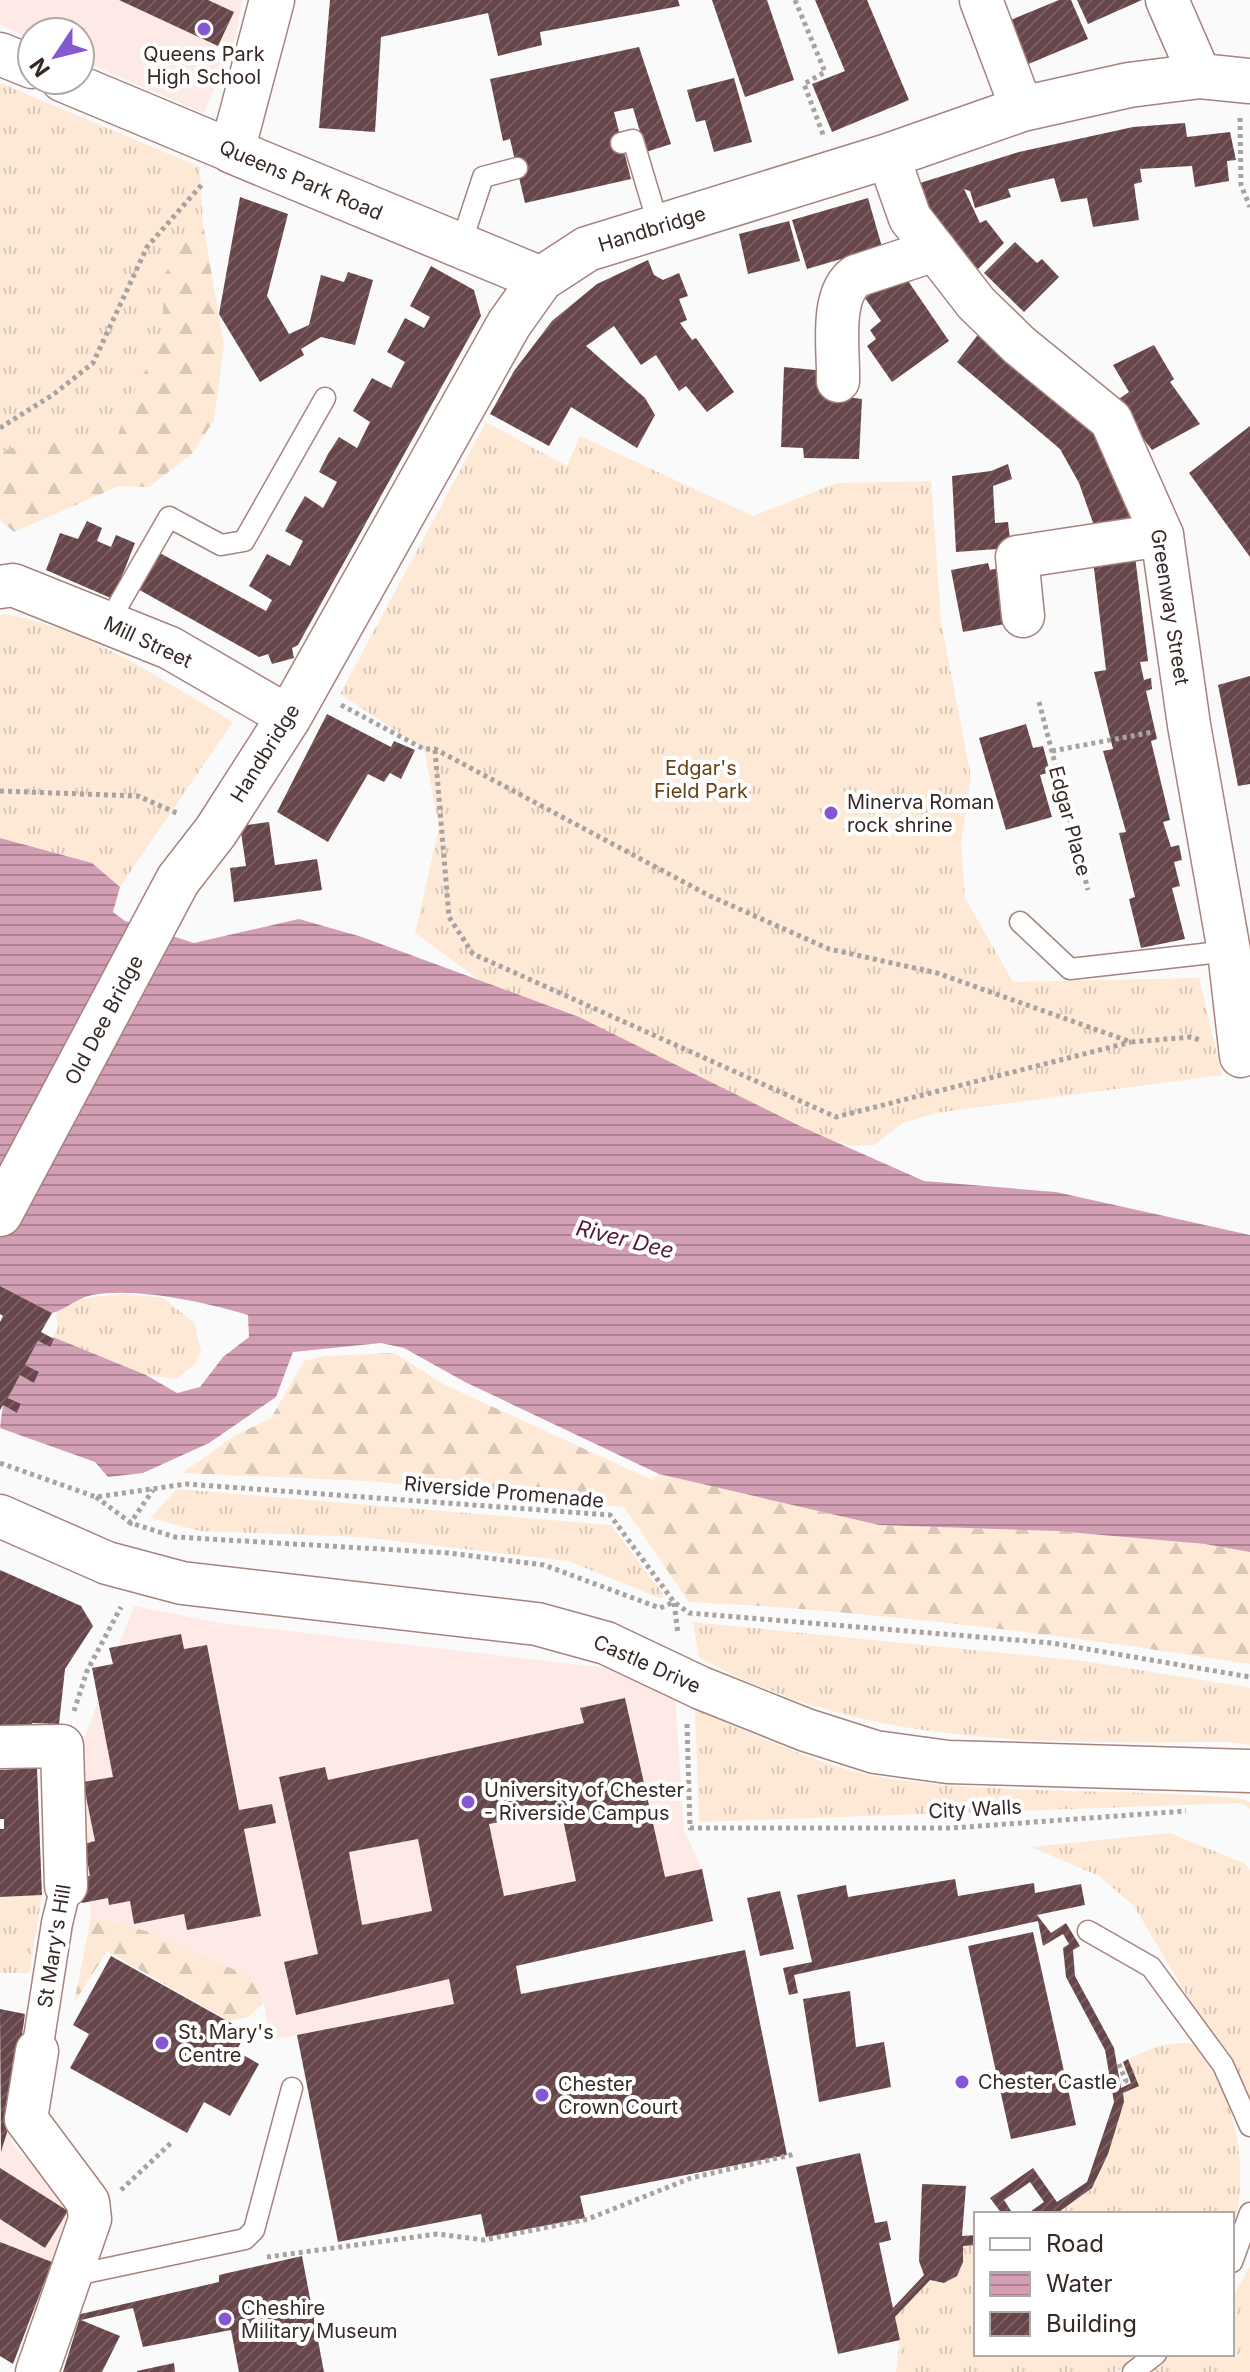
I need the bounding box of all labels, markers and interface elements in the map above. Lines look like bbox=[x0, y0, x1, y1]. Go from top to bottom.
north arrow bbox=[16, 16, 96, 96]
marker: Queens Park High School bbox=[195, 20, 213, 38]
place label: Queens Park High School bbox=[143, 42, 265, 89]
text: N bbox=[24, 53, 55, 82]
street label: Queens Park Road bbox=[216, 135, 386, 225]
street label: Handbridge bbox=[595, 201, 709, 257]
street label: Greenway Street bbox=[1146, 527, 1194, 687]
street label: Mill Street bbox=[100, 611, 196, 673]
street label: Handbridge bbox=[225, 699, 305, 807]
park label: Edgar's Field Park bbox=[654, 756, 748, 803]
street label: Edgar Place bbox=[1044, 763, 1096, 879]
place label: Minerva Roman rock shrine bbox=[847, 790, 994, 837]
marker: Minerva Roman rock shrine bbox=[822, 804, 840, 822]
street label: Old Dee Bridge bbox=[60, 951, 148, 1089]
water label: River Dee bbox=[573, 1214, 677, 1264]
street label: Riverside Promenade bbox=[403, 1471, 605, 1513]
street label: Castle Drive bbox=[590, 1630, 704, 1698]
place label: University of Chester - Riverside Campus bbox=[484, 1778, 684, 1825]
marker: University of Chester - Riverside Campus bbox=[459, 1793, 477, 1811]
street label: City Walls bbox=[928, 1795, 1022, 1823]
street label: St Mary's Hill bbox=[32, 1882, 76, 2010]
place label: St. Mary's Centre bbox=[178, 2020, 274, 2067]
marker: St. Mary's Centre bbox=[153, 2034, 171, 2052]
place label: Chester Castle bbox=[978, 2070, 1117, 2094]
place label: Chester Crown Court bbox=[558, 2072, 679, 2119]
marker: Chester Castle bbox=[953, 2073, 971, 2091]
marker: Chester Crown Court bbox=[533, 2086, 551, 2104]
legend bbox=[974, 2212, 1234, 2356]
text: Road bbox=[1046, 2229, 1104, 2258]
text: Water bbox=[1046, 2269, 1113, 2298]
place label: Cheshire Military Museum bbox=[241, 2296, 398, 2343]
text: Building bbox=[1046, 2309, 1137, 2338]
marker: Cheshire Military Museum bbox=[216, 2310, 234, 2328]

